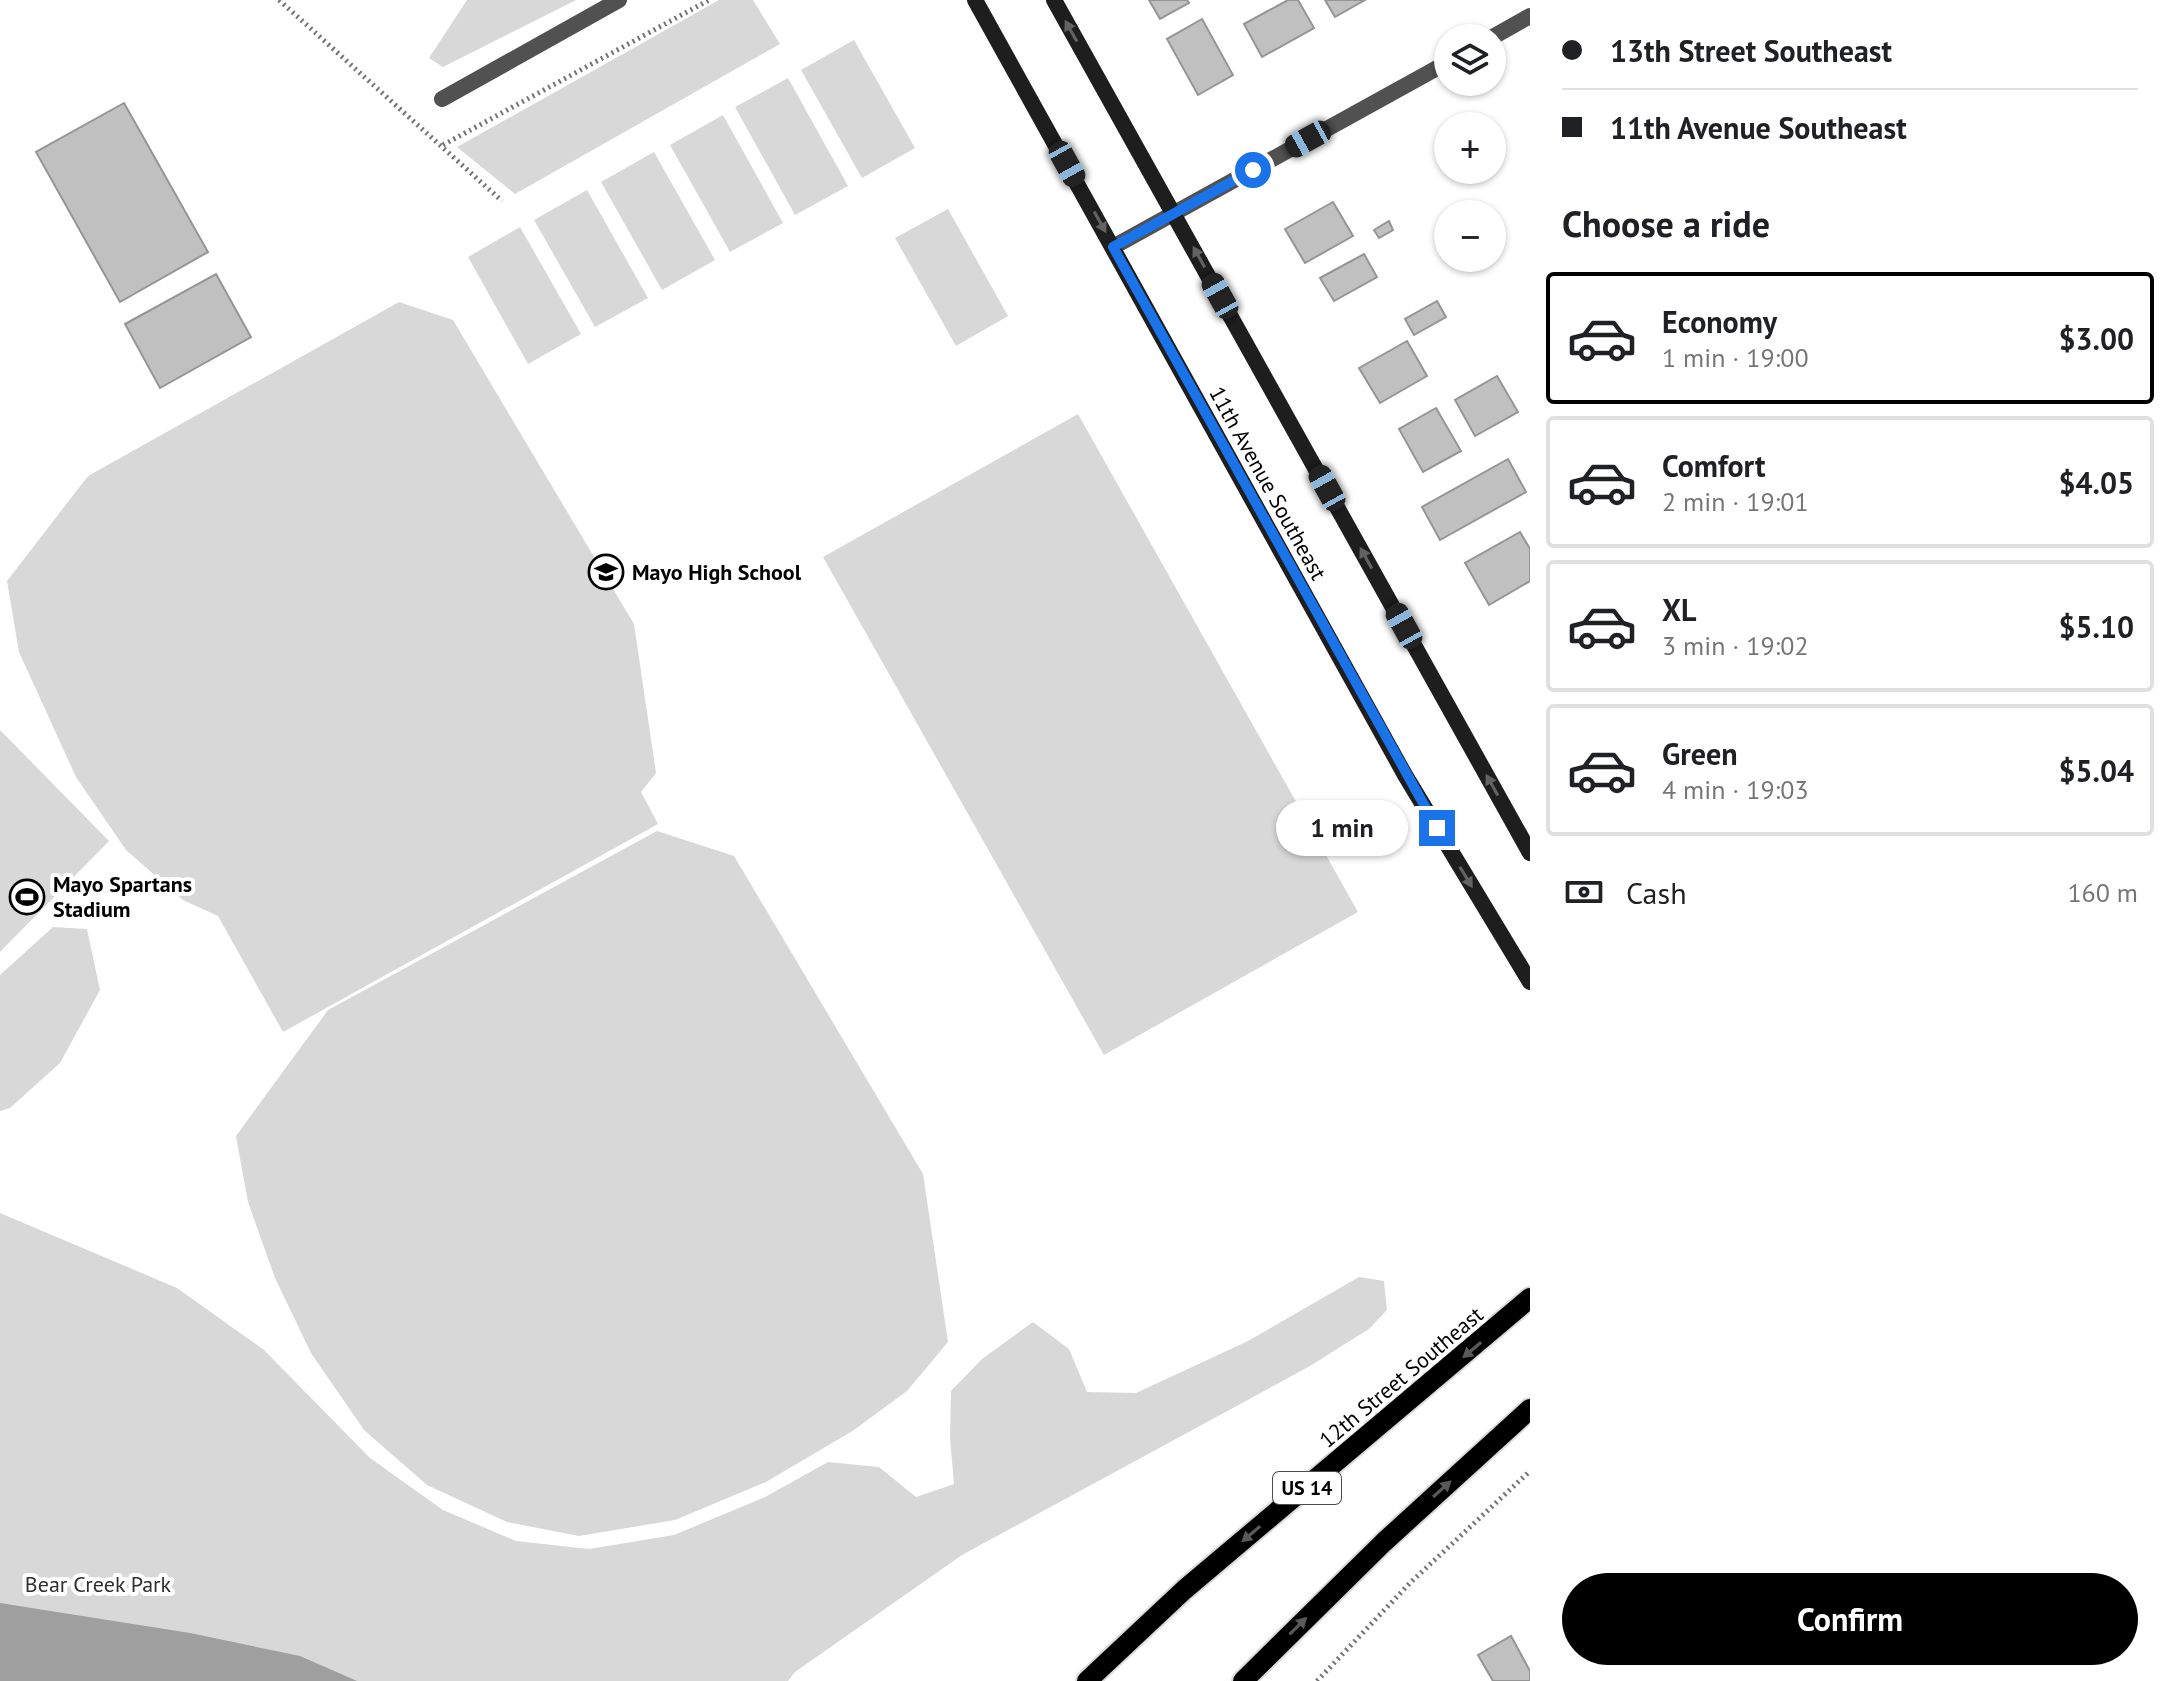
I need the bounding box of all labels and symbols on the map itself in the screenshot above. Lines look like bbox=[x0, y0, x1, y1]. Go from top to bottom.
one-way arrow bbox=[1064, 20, 1078, 42]
car bbox=[1281, 117, 1335, 161]
car bbox=[1045, 137, 1089, 191]
route start bbox=[1235, 152, 1271, 188]
one-way arrow bbox=[1093, 211, 1106, 234]
one-way arrow bbox=[1192, 246, 1206, 268]
car bbox=[1198, 269, 1242, 323]
street label: 11th Avenue Southeast bbox=[1203, 381, 1333, 585]
car bbox=[1305, 461, 1349, 515]
one-way arrow bbox=[1359, 547, 1373, 569]
school or university icon: Mayo High School bbox=[587, 553, 625, 591]
place label: Mayo High School bbox=[632, 558, 802, 586]
car bbox=[1382, 599, 1426, 653]
one-way arrow bbox=[1486, 774, 1500, 796]
callout: 1 min bbox=[1277, 800, 1409, 856]
route end bbox=[1419, 810, 1455, 846]
one-way arrow bbox=[1459, 866, 1473, 888]
place label: Mayo Spartans Stadium bbox=[53, 870, 192, 923]
sports icon: Mayo Spartans Stadium bbox=[8, 878, 46, 916]
street label: 12th Street Southeast bbox=[1313, 1300, 1489, 1454]
one-way arrow bbox=[1462, 1341, 1482, 1358]
road number: US 14 bbox=[1273, 1472, 1341, 1504]
one-way arrow bbox=[1432, 1481, 1451, 1499]
one-way arrow bbox=[1241, 1525, 1261, 1542]
park label: Bear Creek Park bbox=[25, 1570, 172, 1598]
one-way arrow bbox=[1288, 1618, 1307, 1636]

